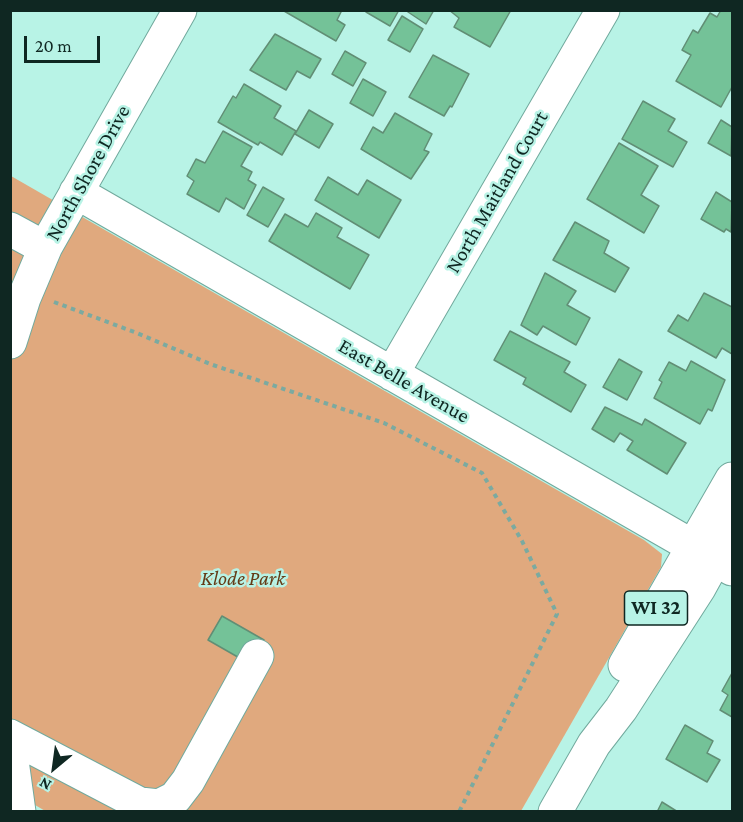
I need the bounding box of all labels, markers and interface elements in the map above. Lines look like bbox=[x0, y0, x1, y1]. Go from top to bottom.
scale bar bbox=[27, 24, 104, 62]
text: 20 m bbox=[35, 36, 72, 56]
street label: North Shore Drive bbox=[40, 101, 136, 245]
street label: North Maitland Court bbox=[440, 106, 554, 278]
street label: East Belle Avenue bbox=[334, 333, 474, 429]
park label: Klode Park bbox=[201, 566, 285, 592]
road number: WI 32 bbox=[624, 591, 688, 625]
north arrow bbox=[24, 738, 84, 798]
text: N bbox=[36, 774, 54, 794]

